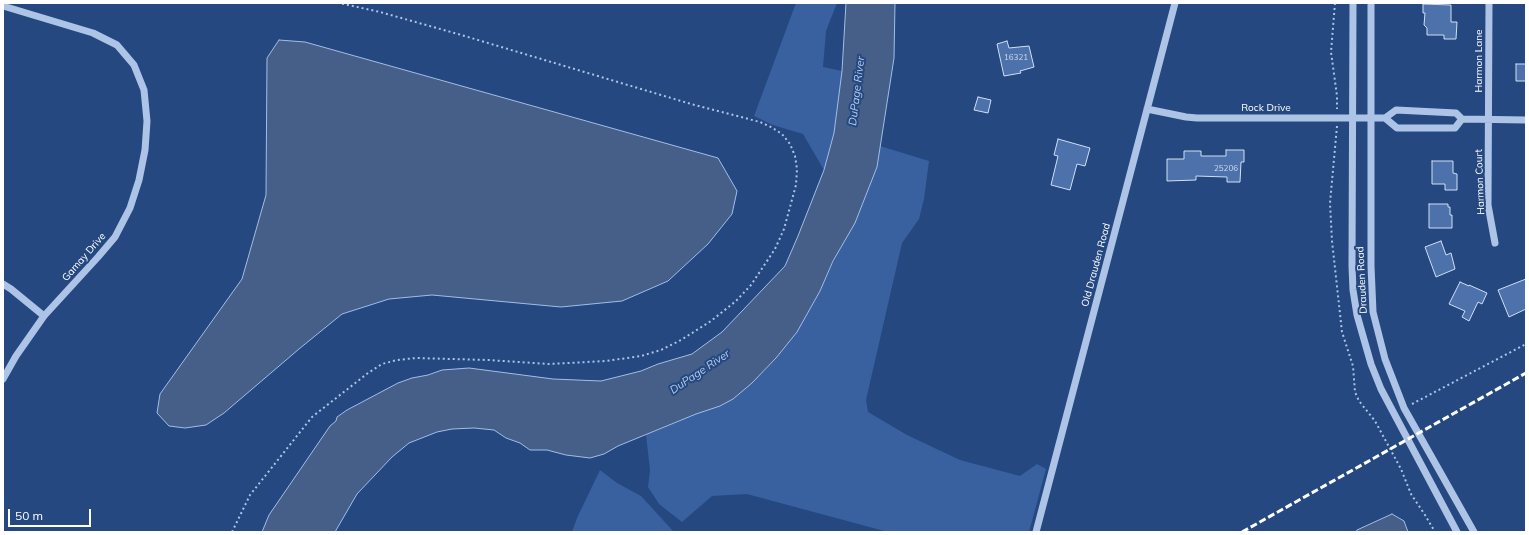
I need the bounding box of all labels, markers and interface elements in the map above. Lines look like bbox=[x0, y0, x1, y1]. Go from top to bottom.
street label: Harmon Lane bbox=[1473, 30, 1485, 92]
house number: 16321 bbox=[1004, 53, 1028, 63]
water label: DuPage River bbox=[846, 56, 868, 126]
street label: Rock Drive bbox=[1241, 102, 1291, 114]
street label: Harmon Court bbox=[1473, 149, 1487, 215]
house number: 25206 bbox=[1214, 164, 1238, 174]
street label: Old Drauden Road bbox=[1079, 222, 1113, 308]
street label: Gamay Drive bbox=[60, 230, 108, 284]
street label: Drauden Road bbox=[1354, 246, 1370, 314]
water label: DuPage River bbox=[667, 347, 733, 397]
scale bar bbox=[10, 501, 93, 527]
text: 50 m bbox=[15, 508, 43, 523]

